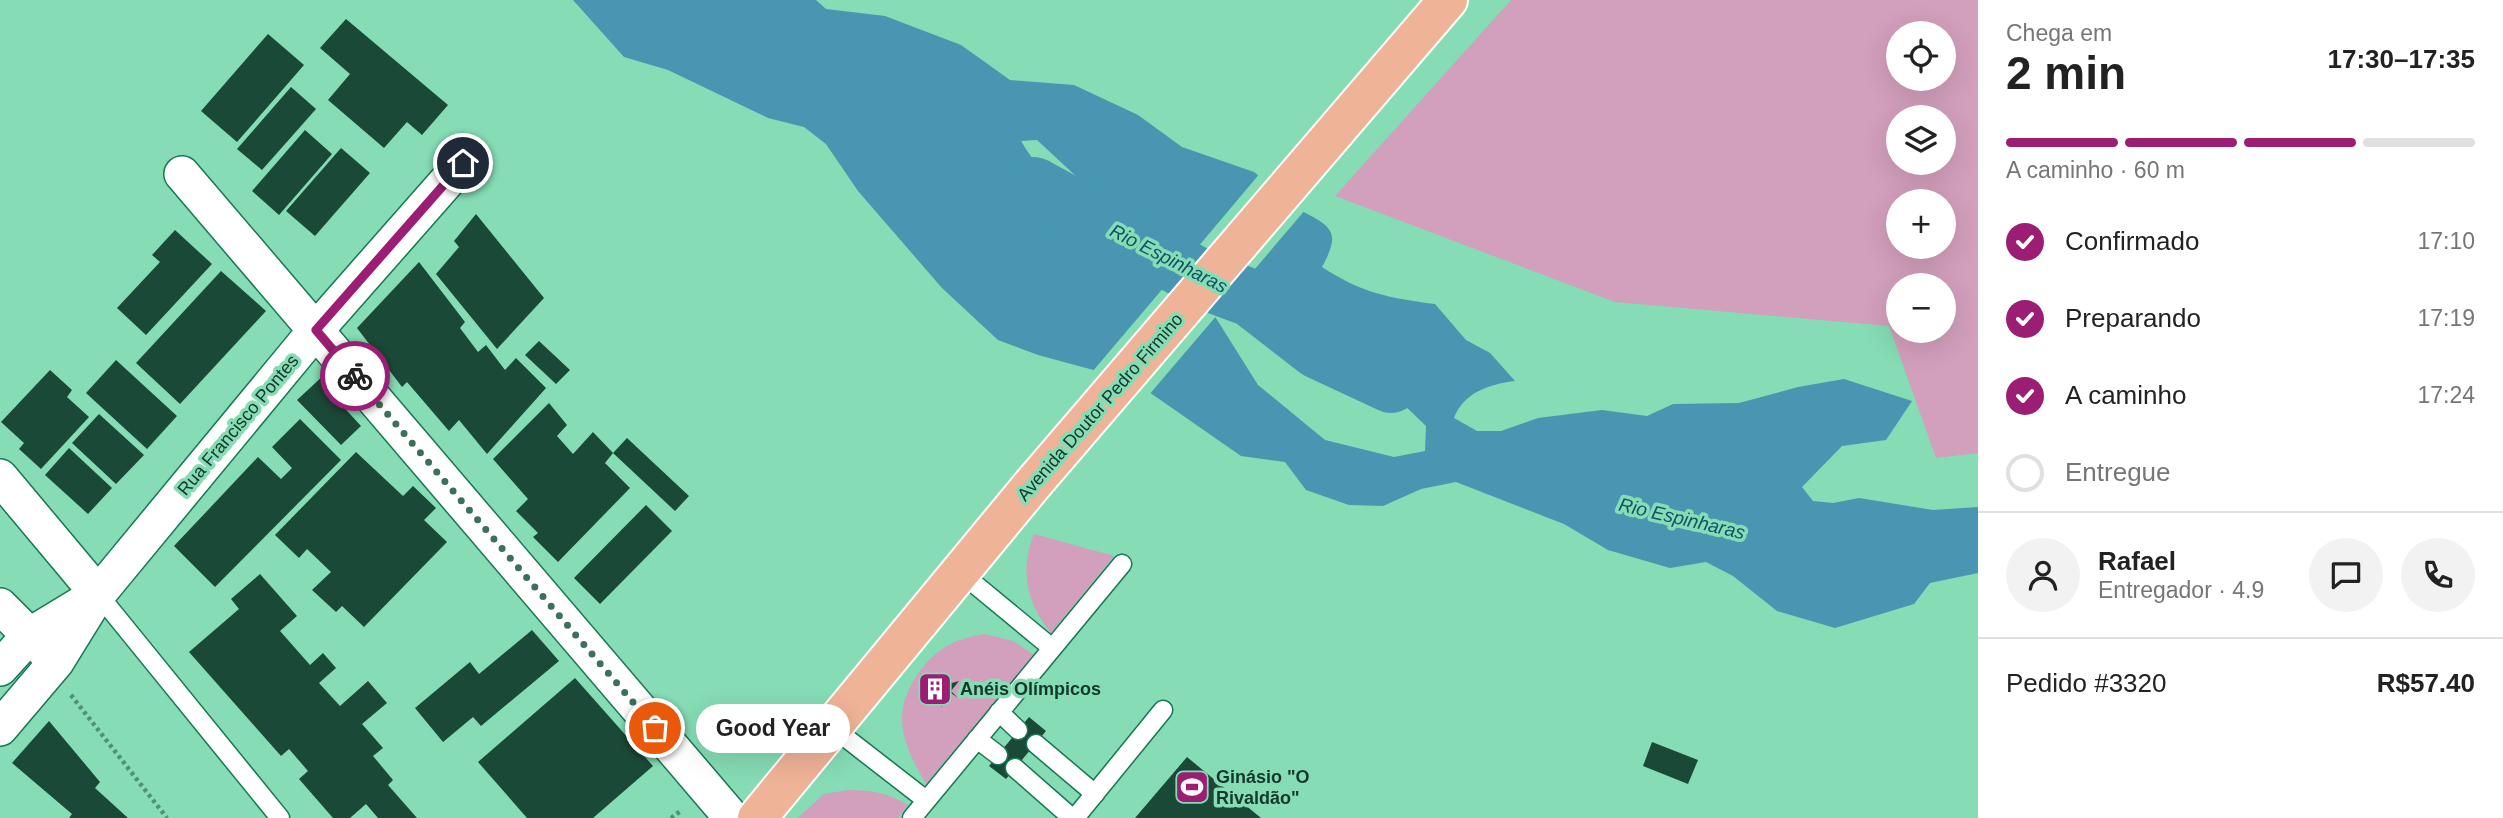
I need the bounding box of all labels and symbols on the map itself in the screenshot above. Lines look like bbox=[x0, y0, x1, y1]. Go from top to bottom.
pin bbox=[433, 133, 493, 193]
water label: Rio Espinharas bbox=[1107, 220, 1231, 297]
street label: Avenida Doutor Pedro Firmino bbox=[1013, 309, 1187, 505]
courier bbox=[320, 341, 390, 411]
street label: Rua Francisco Pontes bbox=[173, 351, 303, 499]
water label: Rio Espinharas bbox=[1617, 494, 1748, 543]
building icon: Anéis Olímpicos bbox=[916, 670, 954, 708]
place label: Anéis Olímpicos bbox=[960, 679, 1101, 699]
pin bbox=[625, 698, 685, 758]
callout: Good Year bbox=[697, 704, 851, 752]
place label: Ginásio "O Rivaldão" bbox=[1216, 767, 1310, 808]
sports icon: Ginásio "O Rivaldão" bbox=[1173, 768, 1211, 806]

